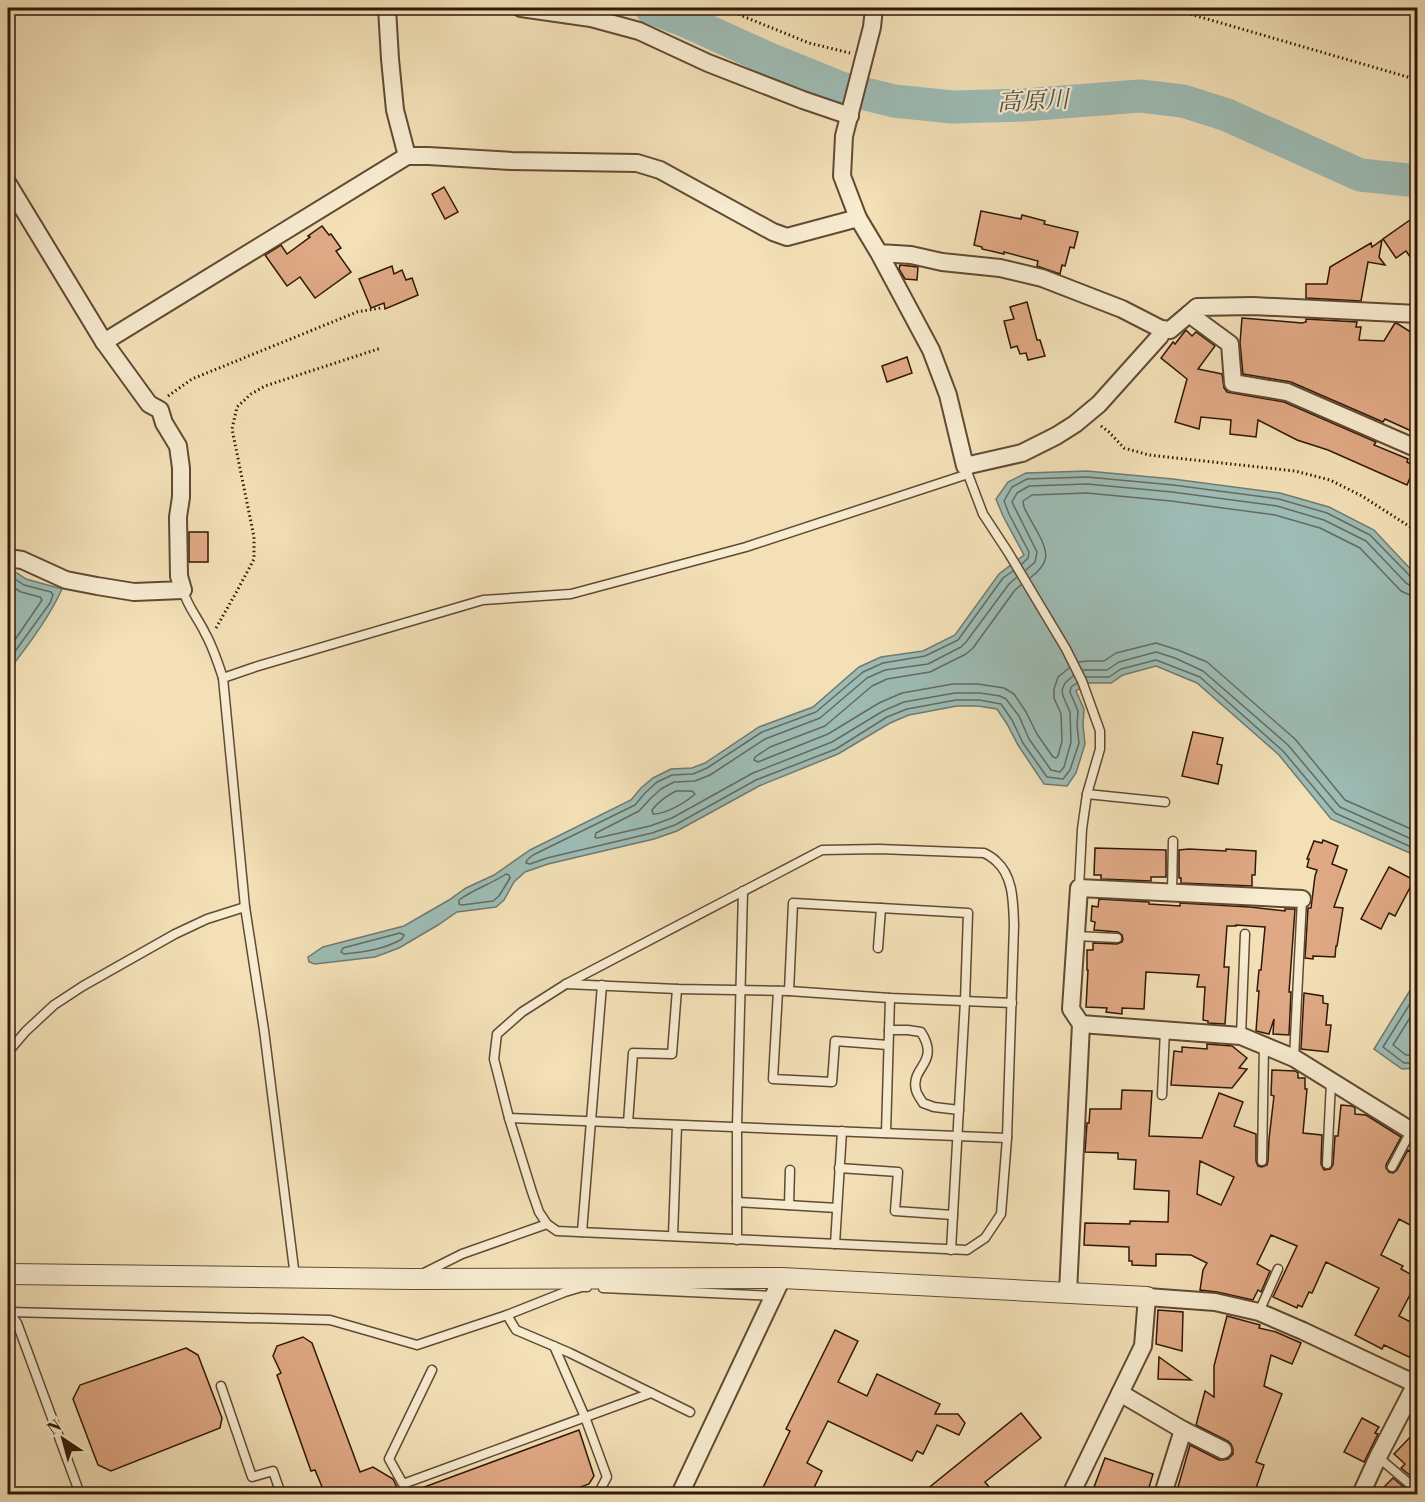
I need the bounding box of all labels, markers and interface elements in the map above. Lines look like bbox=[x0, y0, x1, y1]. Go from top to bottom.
water label: 高原川 bbox=[996, 85, 1073, 119]
north arrow bbox=[33, 1409, 93, 1469]
text: N bbox=[44, 1416, 66, 1439]

